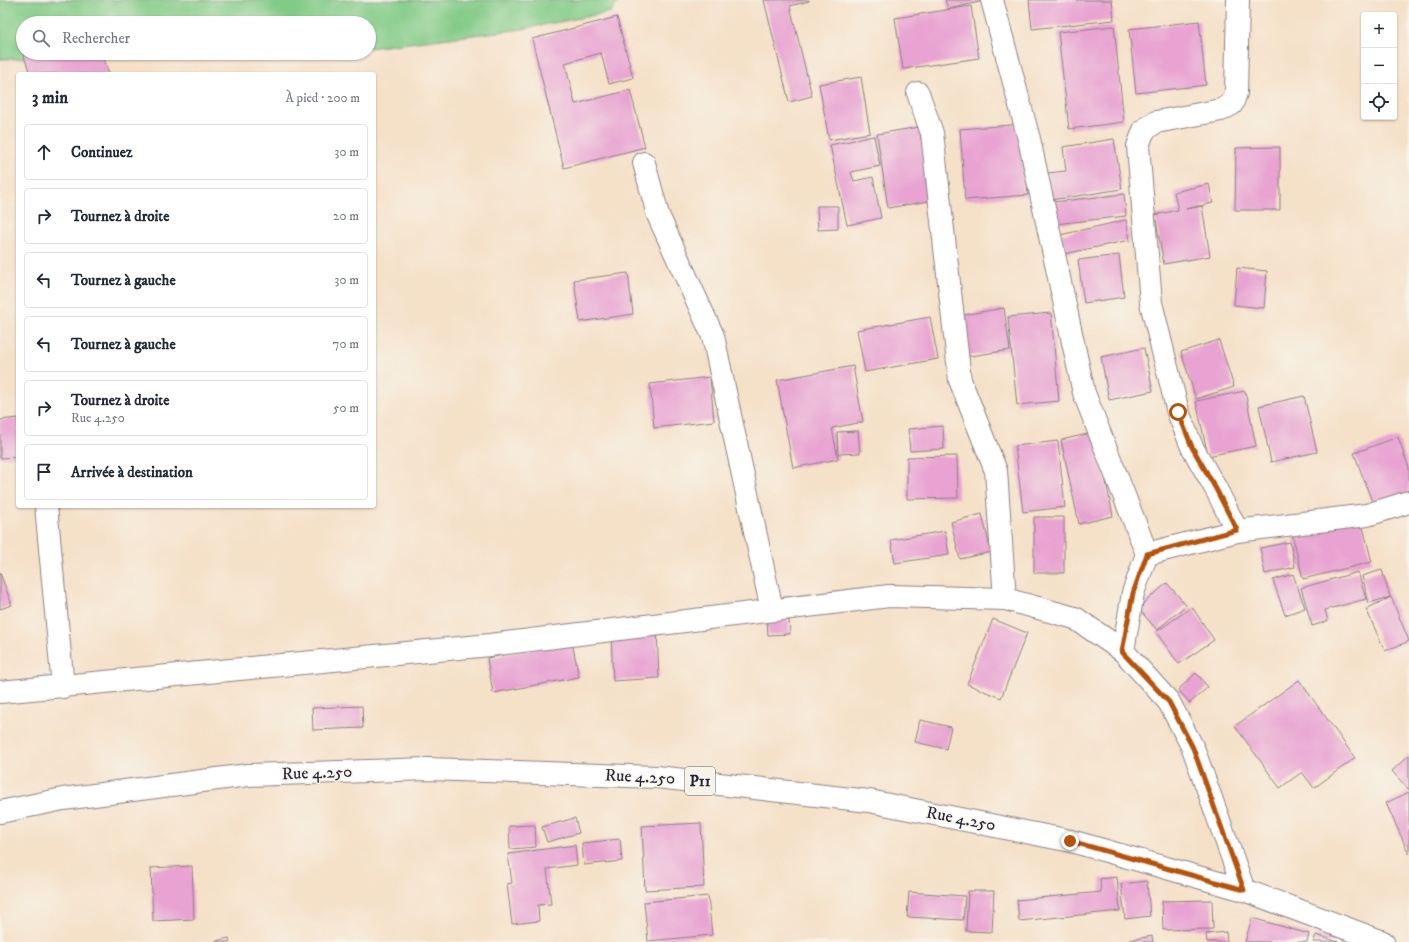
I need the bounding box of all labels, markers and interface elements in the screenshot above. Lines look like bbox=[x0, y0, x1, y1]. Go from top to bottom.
map controls bbox=[1361, 12, 1397, 120]
button: + bbox=[1361, 12, 1397, 48]
search box bbox=[16, 16, 376, 60]
icon: search bbox=[30, 27, 52, 49]
text: Rechercher bbox=[62, 29, 130, 48]
button: − bbox=[1361, 48, 1397, 84]
button: locate bbox=[1361, 84, 1397, 120]
text: 3 min bbox=[32, 87, 68, 109]
text: À pied · 200 m bbox=[286, 90, 360, 106]
icon: ahead bbox=[33, 141, 55, 163]
text: Continuez bbox=[71, 143, 132, 162]
text: 30 m bbox=[335, 144, 359, 160]
icon: right bbox=[33, 205, 55, 227]
text: Tournez à droite bbox=[71, 207, 169, 226]
text: 20 m bbox=[333, 208, 359, 224]
icon: left bbox=[33, 269, 55, 291]
text: Tournez à gauche bbox=[71, 271, 176, 290]
text: 30 m bbox=[335, 272, 359, 288]
icon: left bbox=[33, 333, 55, 355]
text: Tournez à gauche bbox=[71, 335, 176, 354]
text: 70 m bbox=[333, 336, 359, 352]
text: Tournez à droite bbox=[71, 391, 169, 410]
icon: right bbox=[33, 397, 55, 419]
text: 50 m bbox=[333, 400, 359, 416]
route start bbox=[1169, 403, 1187, 421]
text: Rue 4.250 bbox=[71, 410, 125, 426]
icon: arrive bbox=[33, 461, 55, 483]
text: Arrivée à destination bbox=[71, 463, 193, 482]
street label: Rue 4.250 bbox=[281, 761, 353, 785]
street label: Rue 4.250 bbox=[604, 764, 676, 790]
road number: P11 bbox=[685, 767, 715, 795]
street label: Rue 4.250 bbox=[924, 801, 998, 837]
route end bbox=[1061, 832, 1079, 850]

